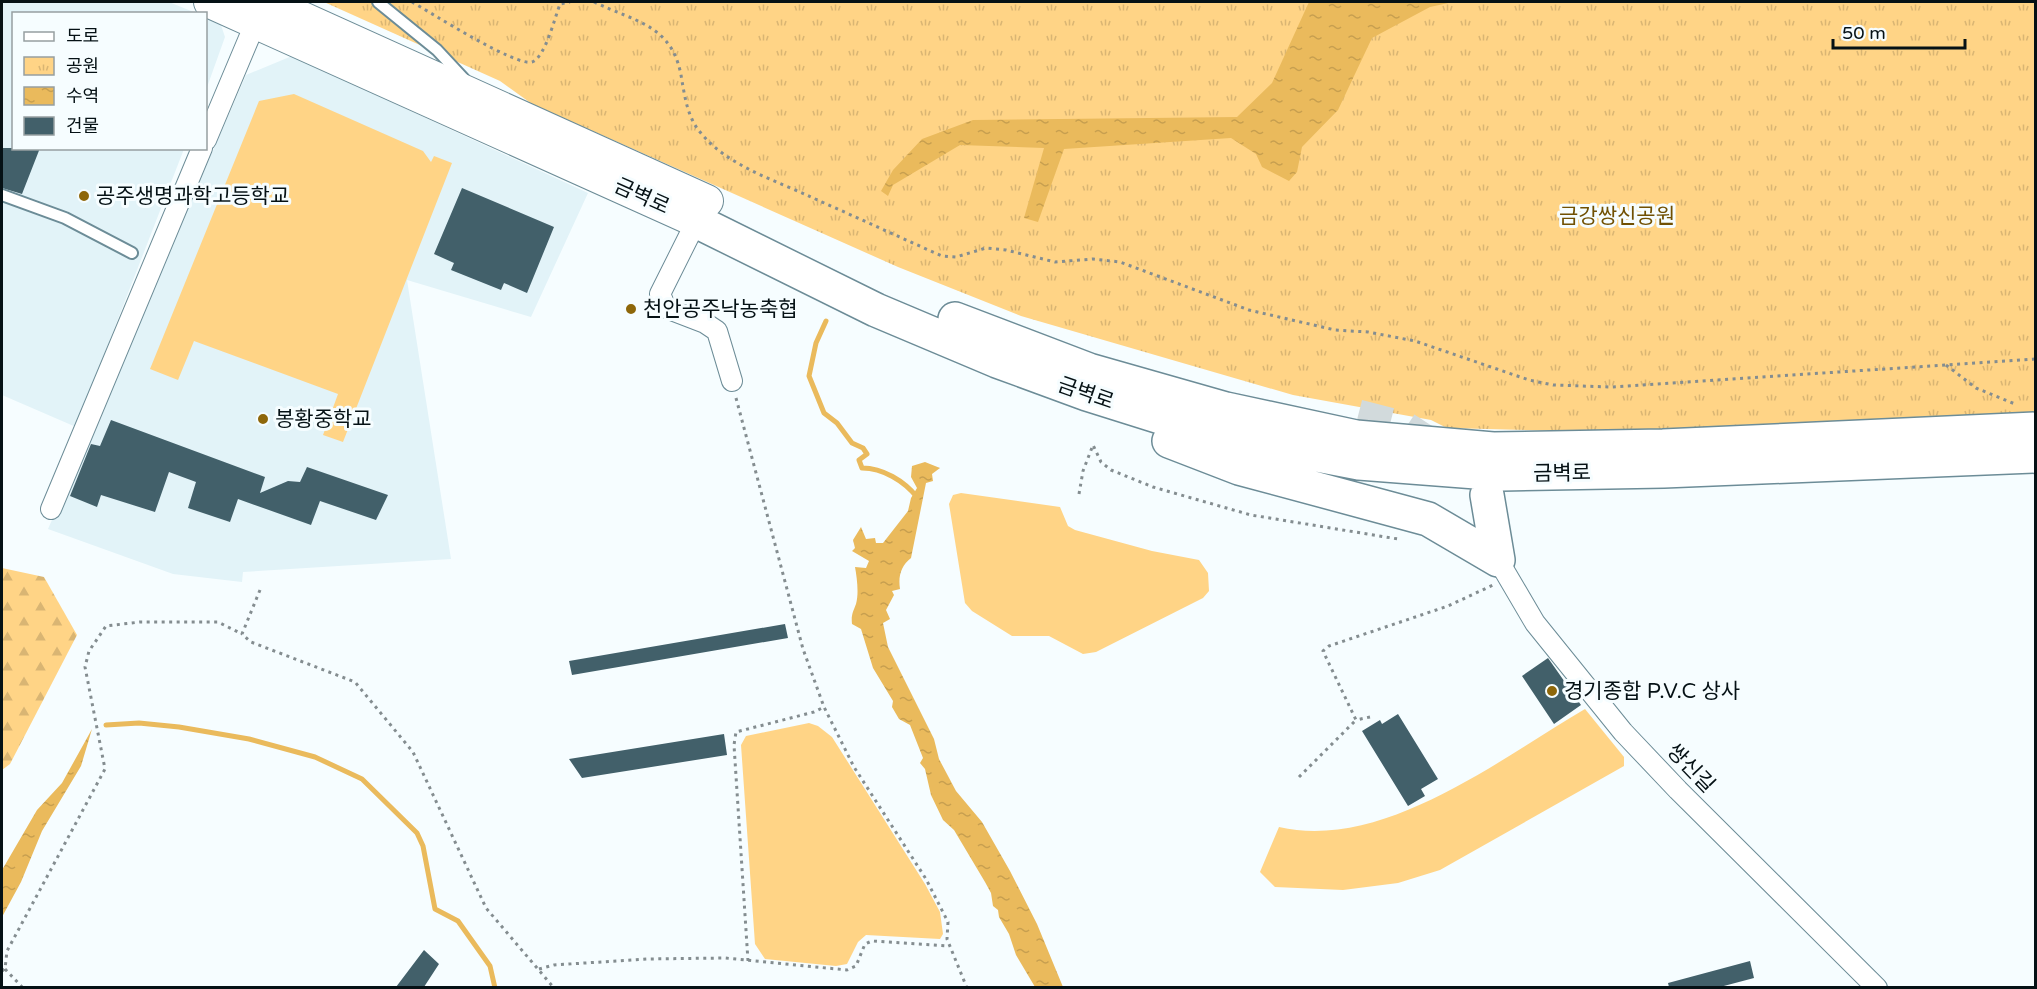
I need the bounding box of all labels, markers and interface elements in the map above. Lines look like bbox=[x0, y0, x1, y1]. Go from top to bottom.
legend bbox=[12, 12, 207, 150]
scale bar bbox=[1833, 12, 1965, 50]
text: 50 m bbox=[1842, 22, 1886, 44]
text: 도로 bbox=[66, 25, 99, 47]
text: 공원 bbox=[66, 55, 99, 77]
text: 수역 bbox=[66, 85, 99, 107]
text: 건물 bbox=[66, 115, 99, 137]
street label: 금벽로 bbox=[610, 173, 673, 220]
place label: 공주생명과학고등학교 bbox=[96, 184, 289, 209]
marker: 공주생명과학고등학교 bbox=[77, 189, 91, 203]
park label: 금강쌍신공원 bbox=[1559, 204, 1675, 229]
place label: 천안공주낙농축협 bbox=[643, 297, 798, 322]
marker: 천안공주낙농축협 bbox=[624, 302, 638, 316]
street label: 금벽로 bbox=[1054, 372, 1117, 415]
place label: 봉황중학교 bbox=[275, 407, 372, 432]
marker: 봉황중학교 bbox=[256, 412, 270, 426]
street label: 금벽로 bbox=[1533, 460, 1591, 487]
place label: 경기종합 P.V.C 상사 bbox=[1564, 679, 1740, 704]
marker: 경기종합 P.V.C 상사 bbox=[1545, 684, 1559, 698]
street label: 쌍신길 bbox=[1662, 739, 1720, 798]

